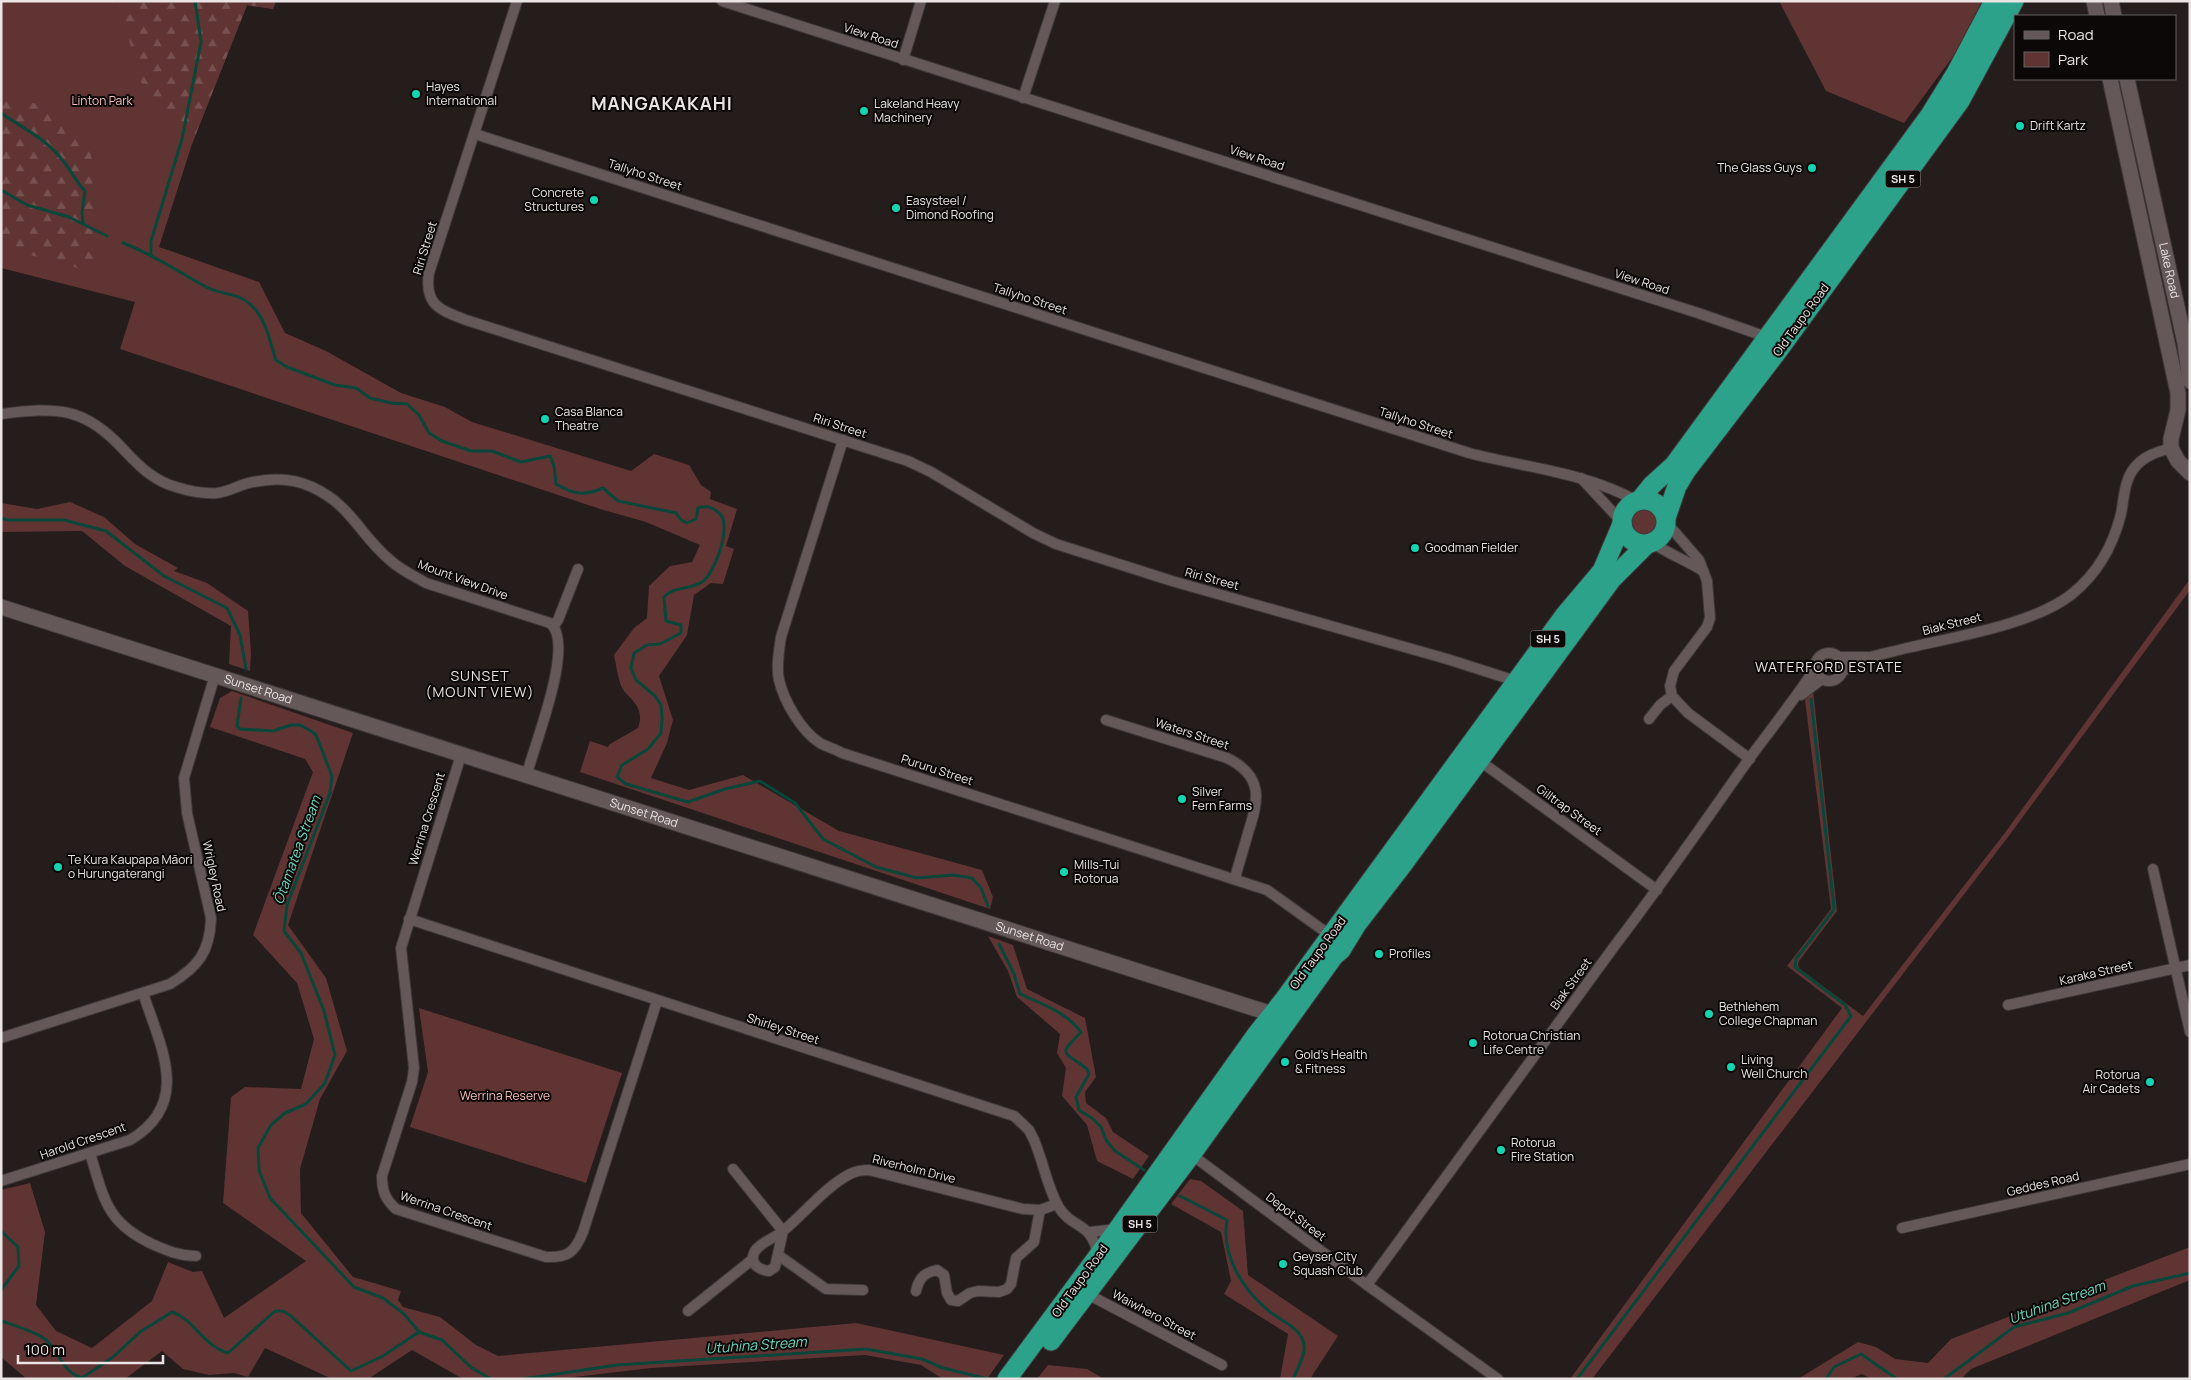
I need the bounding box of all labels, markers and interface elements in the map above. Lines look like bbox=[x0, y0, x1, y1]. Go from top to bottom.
legend bbox=[2014, 15, 2176, 80]
street label: View Road bbox=[842, 19, 901, 52]
text: Road bbox=[2058, 24, 2094, 45]
text: Park bbox=[2058, 49, 2088, 70]
place label: Hayes International bbox=[426, 78, 497, 109]
marker: Hayes International bbox=[410, 88, 422, 100]
district label: MANGAKAKAHI bbox=[591, 91, 733, 115]
park label: Linton Park bbox=[71, 92, 134, 109]
place label: Lakeland Heavy Machinery bbox=[874, 95, 960, 126]
marker: Lakeland Heavy Machinery bbox=[858, 105, 870, 117]
place label: Drift Kartz bbox=[2030, 117, 2086, 134]
marker: Drift Kartz bbox=[2014, 120, 2026, 132]
street label: View Road bbox=[1228, 141, 1287, 174]
street label: Tallyho Street bbox=[606, 155, 684, 195]
place label: The Glass Guys bbox=[1717, 159, 1802, 176]
marker: The Glass Guys bbox=[1806, 162, 1818, 174]
road number: SH 5 bbox=[1886, 170, 1920, 188]
place label: Concrete Structures bbox=[524, 184, 584, 215]
place label: Easysteel / Dimond Roofing bbox=[906, 192, 994, 223]
marker: Concrete Structures bbox=[588, 194, 600, 206]
marker: Easysteel / Dimond Roofing bbox=[890, 202, 902, 214]
street label: Riri Street bbox=[408, 219, 441, 277]
street label: Lake Road bbox=[2155, 241, 2184, 300]
street label: View Road bbox=[1613, 265, 1672, 298]
street label: Tallyho Street bbox=[991, 279, 1069, 319]
street label: Old Taupo Road bbox=[1768, 280, 1833, 360]
place label: Casa Blanca Theatre bbox=[555, 403, 623, 434]
street label: Tallyho Street bbox=[1377, 403, 1455, 443]
street label: Riri Street bbox=[811, 409, 869, 442]
marker: Casa Blanca Theatre bbox=[539, 413, 551, 425]
place label: Goodman Fielder bbox=[1425, 539, 1519, 556]
marker: Goodman Fielder bbox=[1409, 542, 1421, 554]
street label: Mount View Drive bbox=[416, 555, 511, 604]
street label: Riri Street bbox=[1183, 563, 1241, 594]
street label: Biak Street bbox=[1921, 608, 1983, 639]
road number: SH 5 bbox=[1530, 630, 1566, 648]
district label: WATERFORD ESTATE bbox=[1755, 657, 1903, 676]
district label: SUNSET (MOUNT VIEW) bbox=[426, 666, 534, 701]
street label: Sunset Road bbox=[222, 670, 295, 708]
street label: Waters Street bbox=[1153, 714, 1232, 754]
street label: Pururu Street bbox=[899, 750, 976, 789]
street label: Werrina Crescent bbox=[404, 770, 449, 867]
street label: Gilltrap Street bbox=[1533, 780, 1606, 839]
place label: Silver Fern Farms bbox=[1192, 783, 1252, 814]
water label: Ōtamatea Stream bbox=[268, 792, 325, 907]
marker: Silver Fern Farms bbox=[1176, 793, 1188, 805]
street label: Sunset Road bbox=[608, 794, 680, 831]
street label: Wrigley Road bbox=[199, 839, 230, 913]
place label: Te Kura Kaupapa Māori o Hurungaterangi bbox=[68, 851, 192, 882]
place label: Mills-Tui Rotorua bbox=[1074, 856, 1119, 887]
marker: Te Kura Kaupapa Māori o Hurungaterangi bbox=[52, 861, 64, 873]
marker: Mills-Tui Rotorua bbox=[1058, 866, 1070, 878]
street label: Old Taupo Road bbox=[1285, 913, 1350, 993]
street label: Sunset Road bbox=[993, 917, 1066, 955]
place label: Profiles bbox=[1389, 945, 1431, 962]
marker: Profiles bbox=[1373, 948, 1385, 960]
street label: Biak Street bbox=[1546, 954, 1595, 1013]
street label: Karaka Street bbox=[2058, 956, 2134, 989]
place label: Bethlehem College Chapman bbox=[1719, 998, 1817, 1029]
marker: Bethlehem College Chapman bbox=[1703, 1008, 1715, 1020]
street label: Shirley Street bbox=[745, 1009, 822, 1048]
place label: Rotorua Christian Life Centre bbox=[1483, 1027, 1580, 1058]
marker: Rotorua Christian Life Centre bbox=[1467, 1037, 1479, 1049]
place label: Gold's Health & Fitness bbox=[1295, 1046, 1367, 1077]
place label: Living Well Church bbox=[1741, 1051, 1807, 1082]
marker: Gold's Health & Fitness bbox=[1279, 1056, 1291, 1068]
marker: Living Well Church bbox=[1725, 1061, 1737, 1073]
place label: Rotorua Air Cadets bbox=[2082, 1066, 2140, 1097]
marker: Rotorua Air Cadets bbox=[2144, 1076, 2156, 1088]
park label: Werrina Reserve bbox=[460, 1087, 550, 1104]
street label: Harold Crescent bbox=[38, 1118, 128, 1163]
place label: Rotorua Fire Station bbox=[1511, 1134, 1574, 1165]
marker: Rotorua Fire Station bbox=[1495, 1144, 1507, 1156]
street label: Riverholm Drive bbox=[871, 1150, 958, 1187]
street label: Geddes Road bbox=[2005, 1167, 2081, 1200]
street label: Werrina Crescent bbox=[398, 1187, 495, 1234]
street label: Depot Street bbox=[1263, 1188, 1330, 1245]
road number: SH 5 bbox=[1122, 1216, 1158, 1232]
street label: Old Taupo Road bbox=[1047, 1241, 1112, 1321]
place label: Geyser City Squash Club bbox=[1293, 1248, 1363, 1279]
marker: Geyser City Squash Club bbox=[1277, 1258, 1289, 1270]
water label: Utuhina Stream bbox=[2006, 1275, 2109, 1328]
street label: Waiwhero Street bbox=[1109, 1285, 1199, 1344]
water label: Utuhina Stream bbox=[705, 1331, 808, 1358]
scale bar bbox=[18, 1332, 162, 1364]
text: 100 m bbox=[25, 1339, 65, 1360]

